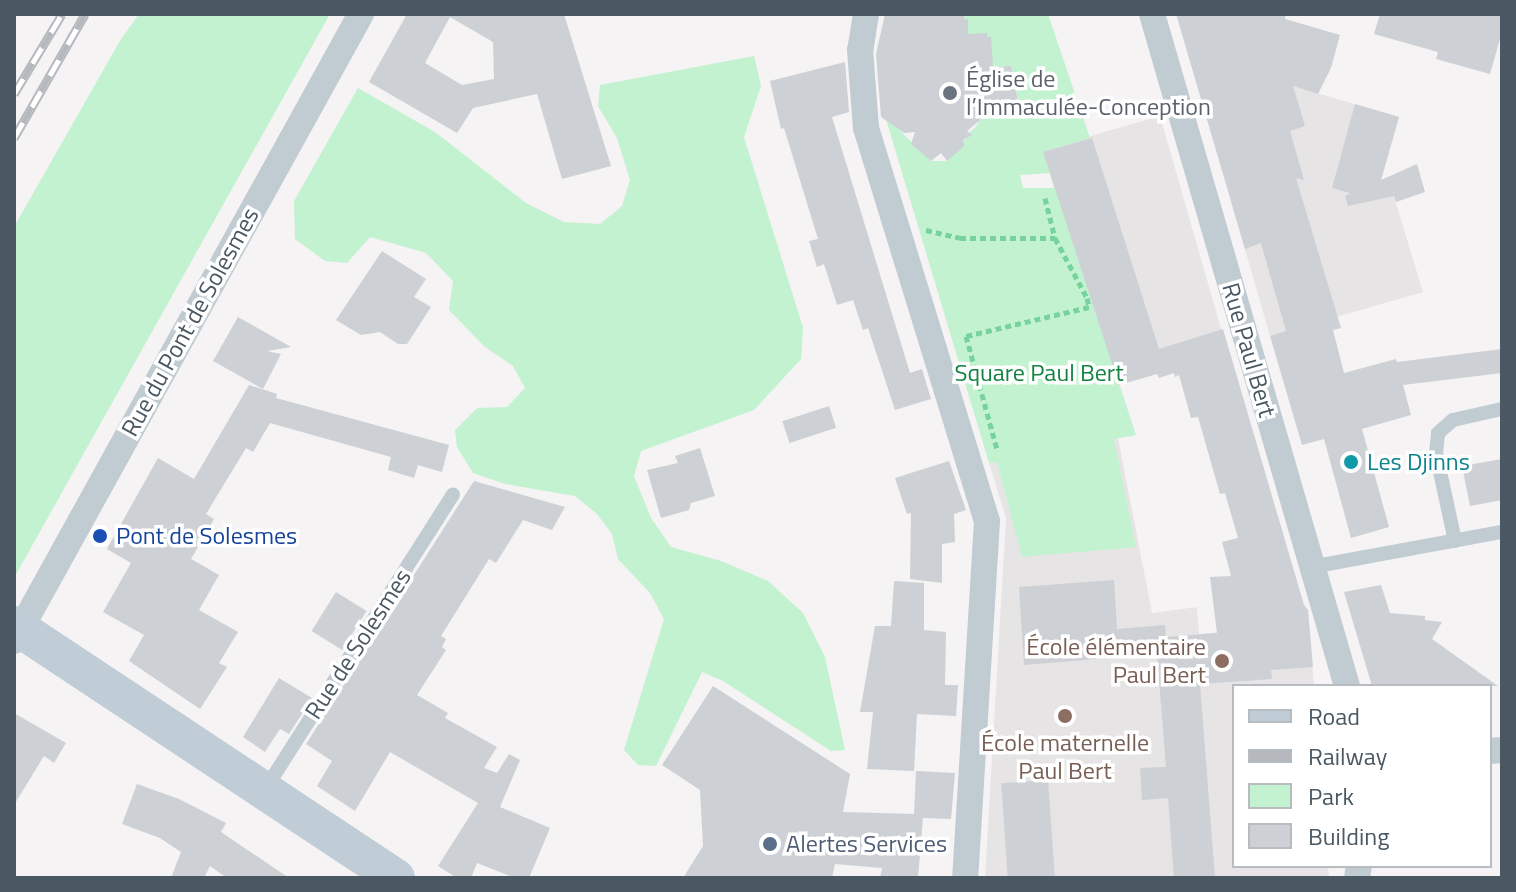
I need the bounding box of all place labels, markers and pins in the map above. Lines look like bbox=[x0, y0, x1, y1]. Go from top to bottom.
place label: Église de l’Immaculée-Conception bbox=[966, 65, 1211, 121]
marker: Église de l’Immaculée-Conception bbox=[941, 84, 959, 102]
place label: Les Djinns bbox=[1367, 448, 1470, 476]
marker: Les Djinns bbox=[1342, 453, 1360, 471]
place label: Pont de Solesmes bbox=[116, 522, 297, 550]
marker: Pont de Solesmes bbox=[91, 527, 109, 545]
place label: École élémentaire Paul Bert bbox=[1026, 633, 1206, 689]
marker: École élémentaire Paul Bert bbox=[1213, 652, 1231, 670]
marker: École maternelle Paul Bert bbox=[1056, 707, 1074, 725]
place label: École maternelle Paul Bert bbox=[981, 729, 1149, 785]
place label: Alertes Services bbox=[786, 830, 947, 858]
marker: Alertes Services bbox=[761, 835, 779, 853]

